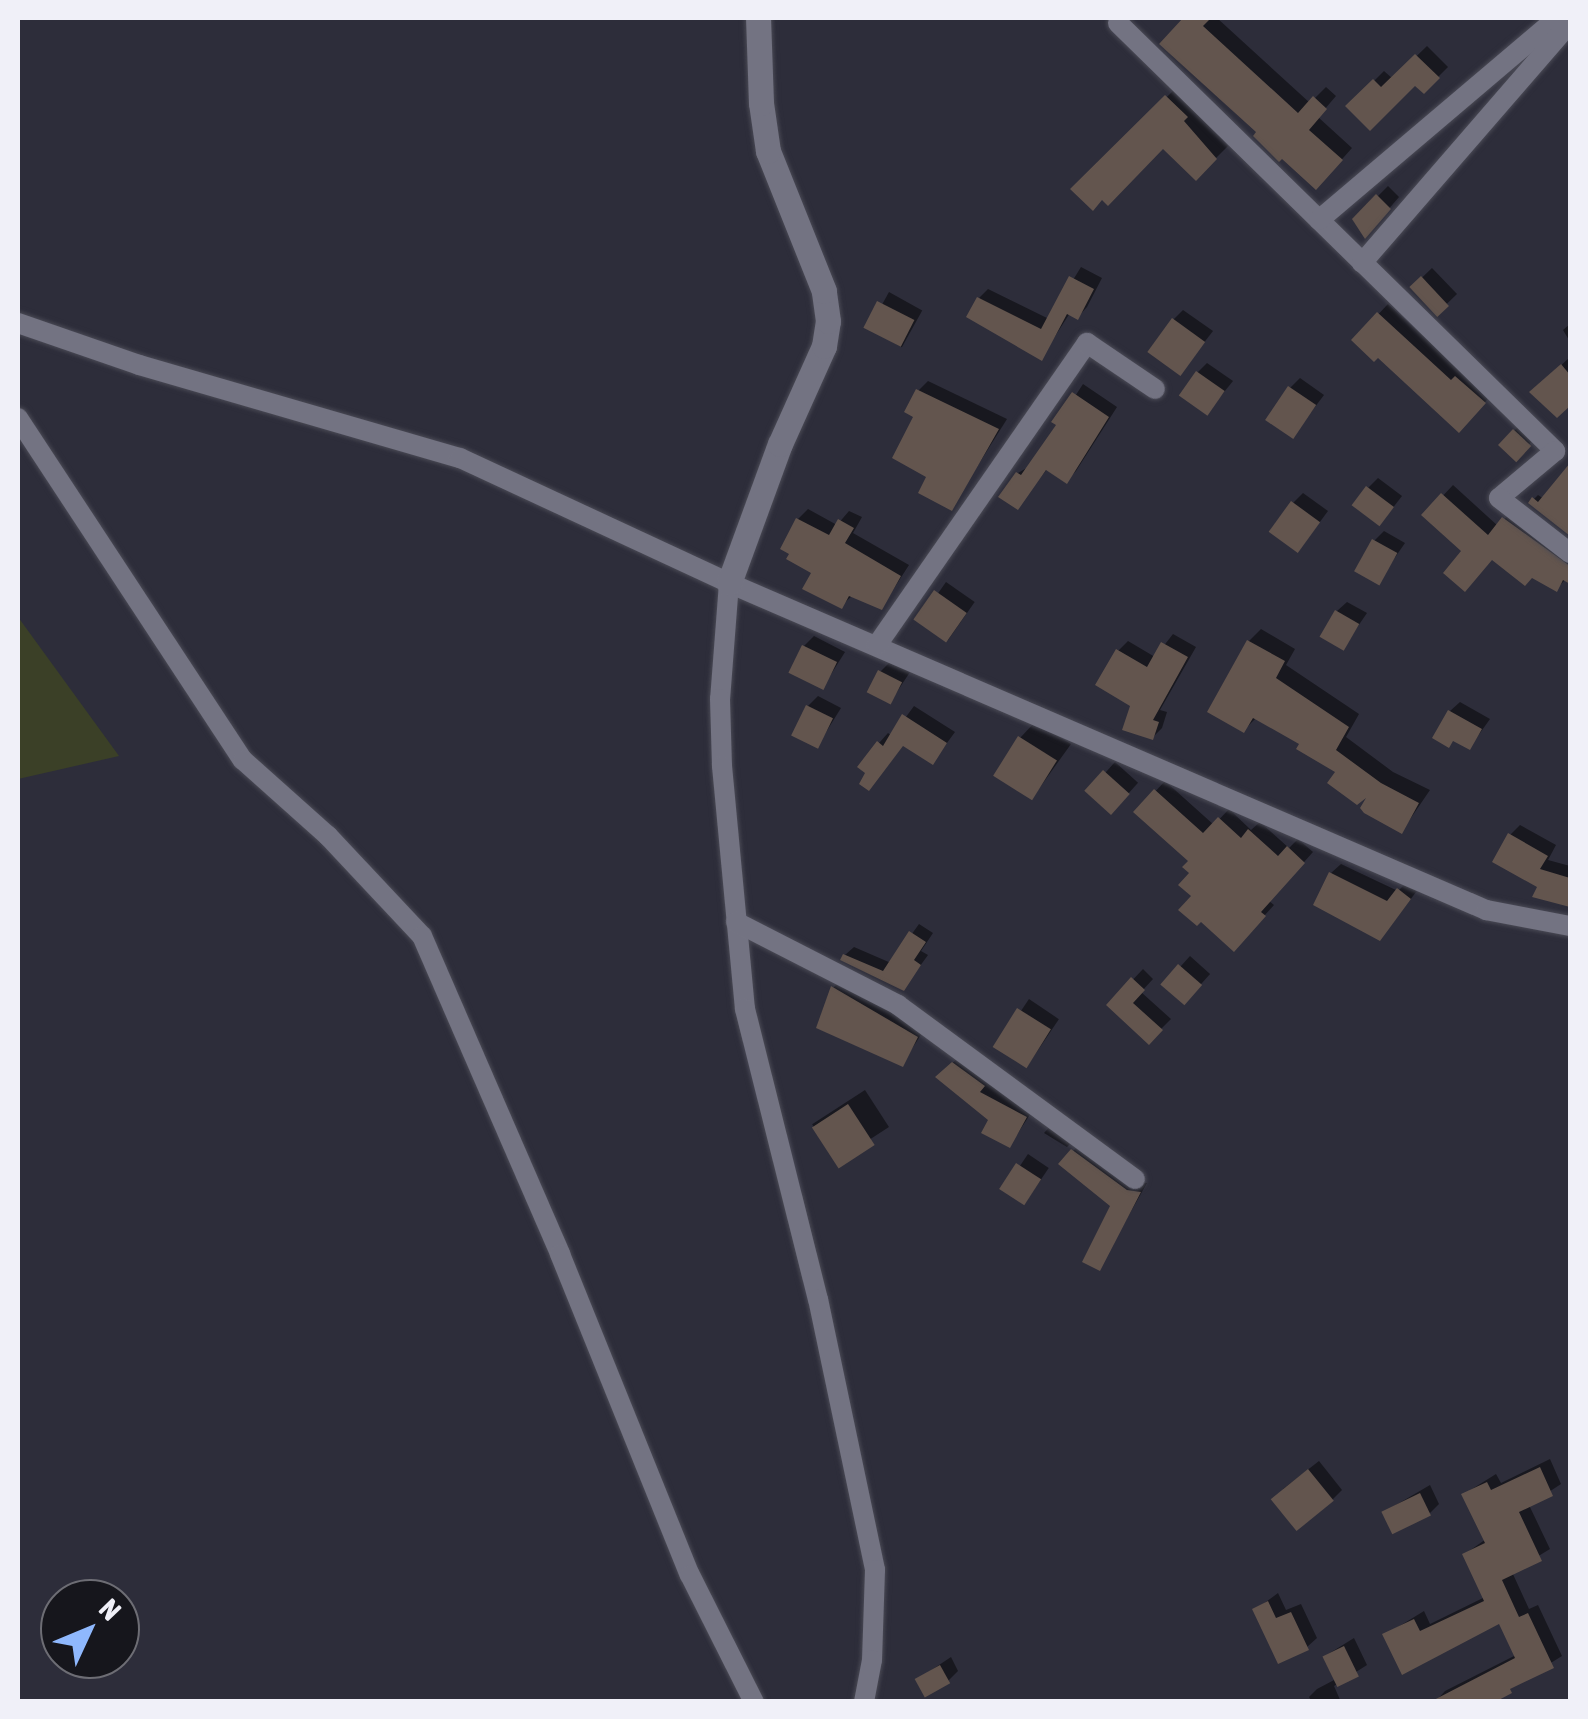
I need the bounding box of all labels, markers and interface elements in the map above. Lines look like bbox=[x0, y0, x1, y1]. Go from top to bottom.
north arrow bbox=[40, 1579, 140, 1679]
text: N bbox=[93, 1592, 127, 1627]

